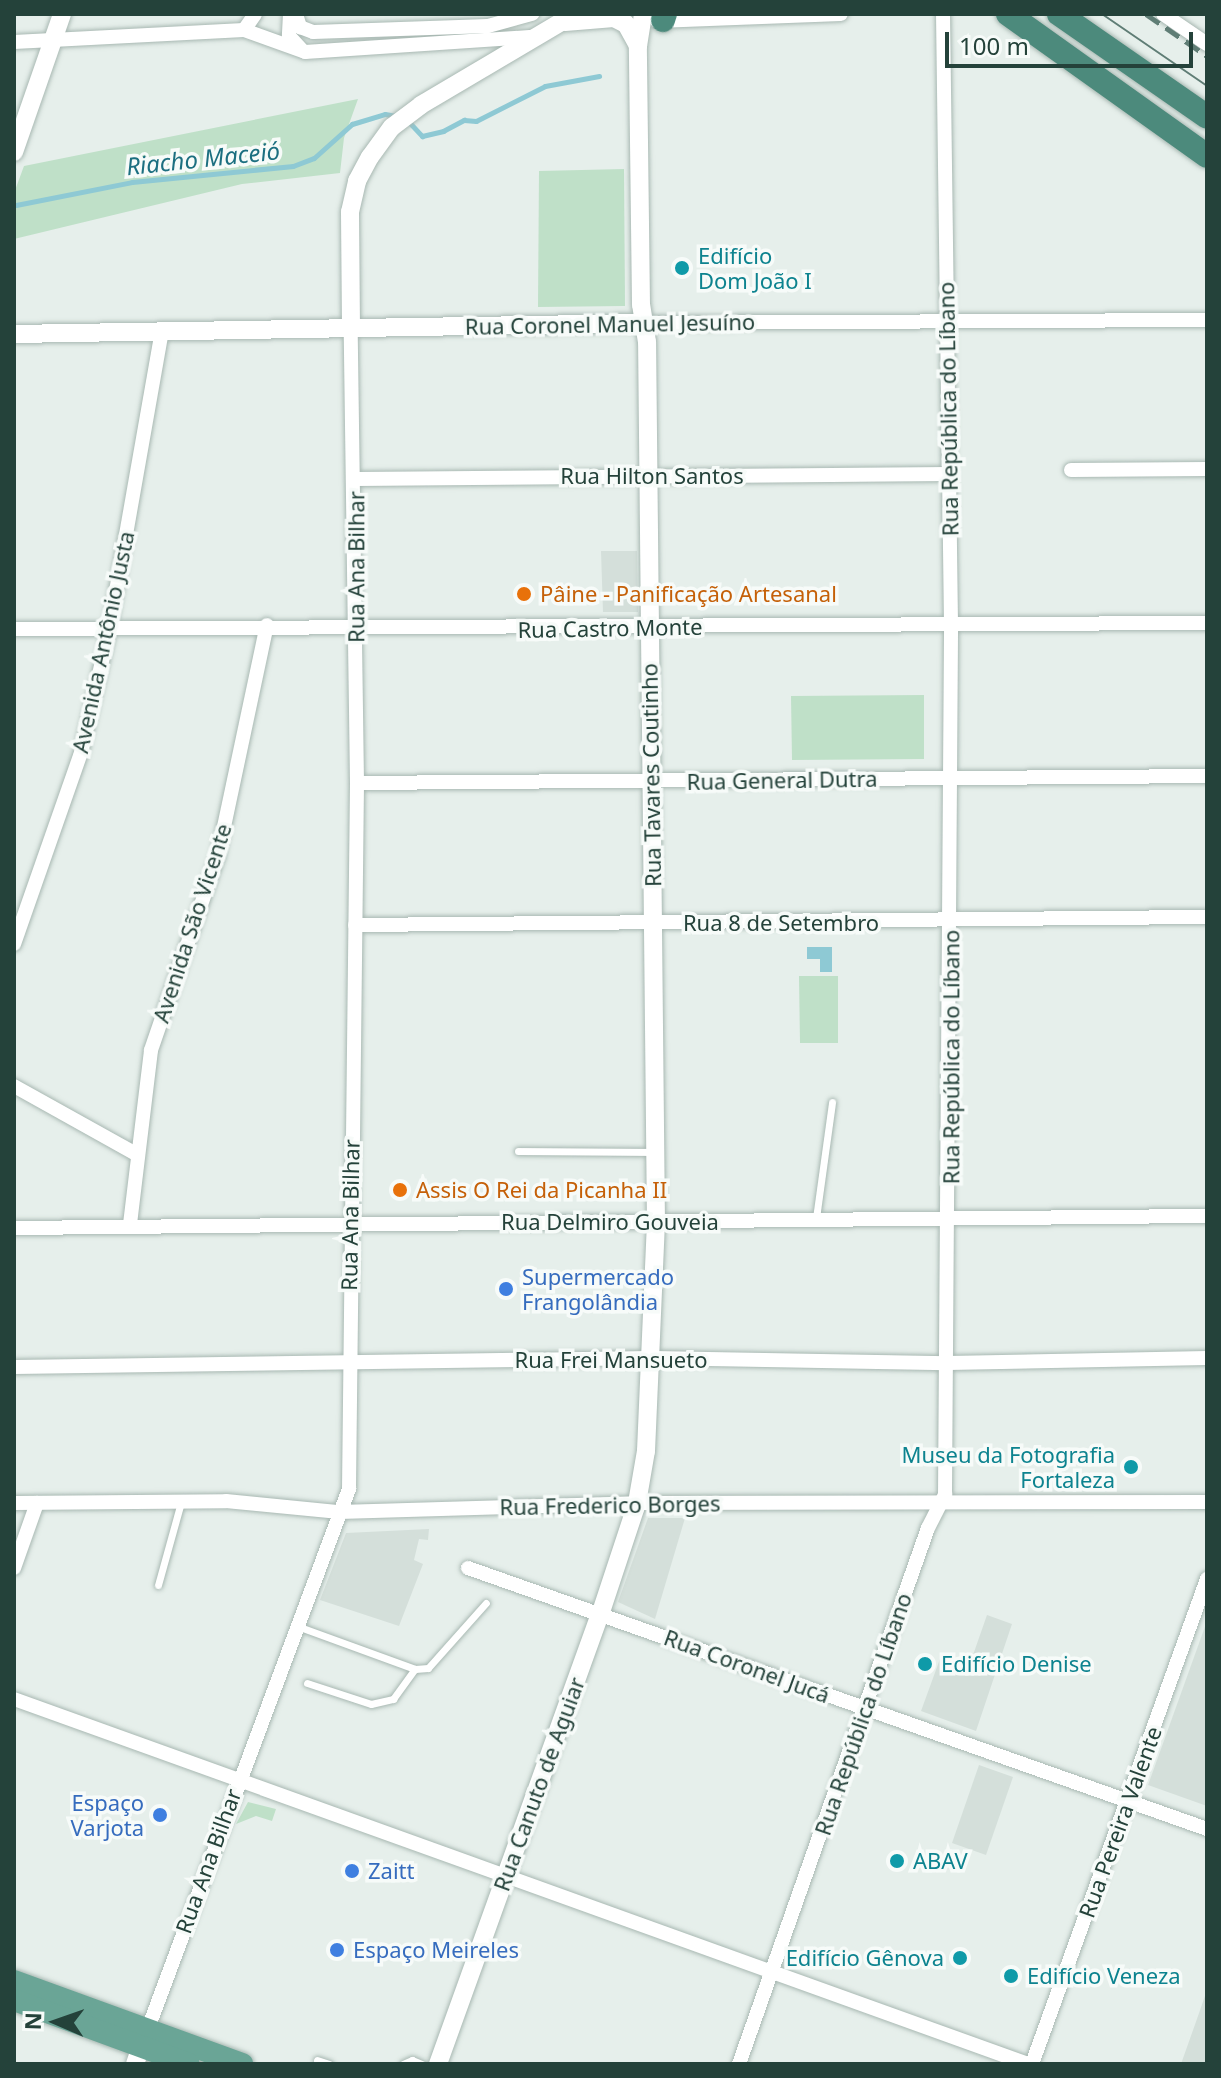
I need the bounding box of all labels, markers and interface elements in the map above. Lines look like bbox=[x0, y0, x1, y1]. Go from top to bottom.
scale bar bbox=[949, 16, 1197, 66]
text: 100 m bbox=[959, 29, 1029, 62]
water label: Riacho Maceió bbox=[125, 136, 281, 180]
place label: Edifício Dom João I bbox=[698, 242, 812, 294]
marker: Edifício Dom João I bbox=[673, 259, 691, 277]
street label: Rua República do Líbano bbox=[933, 281, 963, 537]
street label: Rua Coronel Manuel Jesuíno bbox=[465, 308, 755, 340]
street label: Rua Hilton Santos bbox=[560, 463, 744, 489]
street label: Rua Ana Bilhar bbox=[343, 491, 369, 643]
street label: Avenida Antônio Justa bbox=[67, 529, 139, 755]
place label: Pâine - Panificação Artesanal bbox=[540, 581, 837, 607]
marker: Pâine - Panificação Artesanal bbox=[515, 585, 533, 603]
street label: Rua Castro Monte bbox=[517, 613, 703, 643]
street label: Rua Tavares Coutinho bbox=[636, 663, 666, 887]
street label: Rua General Dutra bbox=[686, 765, 878, 795]
street label: Avenida São Vicente bbox=[147, 820, 237, 1026]
street label: Rua 8 de Setembro bbox=[683, 910, 879, 936]
street label: Rua República do Líbano bbox=[938, 930, 964, 1184]
street label: Rua Ana Bilhar bbox=[335, 1139, 365, 1291]
place label: Assis O Rei da Picanha II bbox=[416, 1177, 667, 1203]
marker: Assis O Rei da Picanha II bbox=[391, 1181, 409, 1199]
street label: Rua Delmiro Gouveia bbox=[501, 1209, 719, 1235]
place label: Supermercado Frangolândia bbox=[522, 1263, 674, 1314]
marker: Supermercado Frangolândia bbox=[497, 1280, 515, 1298]
street label: Rua Frei Mansueto bbox=[515, 1347, 707, 1373]
place label: Museu da Fotografia Fortaleza bbox=[902, 1441, 1115, 1492]
marker: Museu da Fotografia Fortaleza bbox=[1122, 1458, 1140, 1476]
street label: Rua Frederico Borges bbox=[499, 1490, 721, 1520]
street label: Rua República do Líbano bbox=[809, 1589, 917, 1839]
street label: Rua Coronel Jucá bbox=[661, 1624, 833, 1708]
place label: Edifício Denise bbox=[941, 1651, 1092, 1677]
marker: Edifício Denise bbox=[916, 1655, 934, 1673]
street label: Rua Canuto de Aguiar bbox=[488, 1673, 590, 1895]
street label: Rua Pereira Valente bbox=[1073, 1723, 1167, 1921]
street label: Rua Ana Bilhar bbox=[170, 1785, 246, 1937]
place label: Espaço Varjota bbox=[71, 1789, 144, 1840]
marker: Espaço Varjota bbox=[151, 1806, 169, 1824]
place label: ABAV bbox=[913, 1848, 968, 1874]
marker: ABAV bbox=[888, 1852, 906, 1870]
place label: Zaitt bbox=[368, 1858, 414, 1884]
marker: Zaitt bbox=[343, 1862, 361, 1880]
place label: Espaço Meireles bbox=[353, 1937, 519, 1963]
marker: Espaço Meireles bbox=[328, 1941, 346, 1959]
place label: Edifício Gênova bbox=[786, 1945, 944, 1971]
marker: Edifício Gênova bbox=[951, 1949, 969, 1967]
place label: Edifício Veneza bbox=[1027, 1963, 1181, 1989]
marker: Edifício Veneza bbox=[1002, 1967, 1020, 1985]
north arrow bbox=[16, 1982, 96, 2062]
text: N bbox=[17, 2012, 47, 2031]

